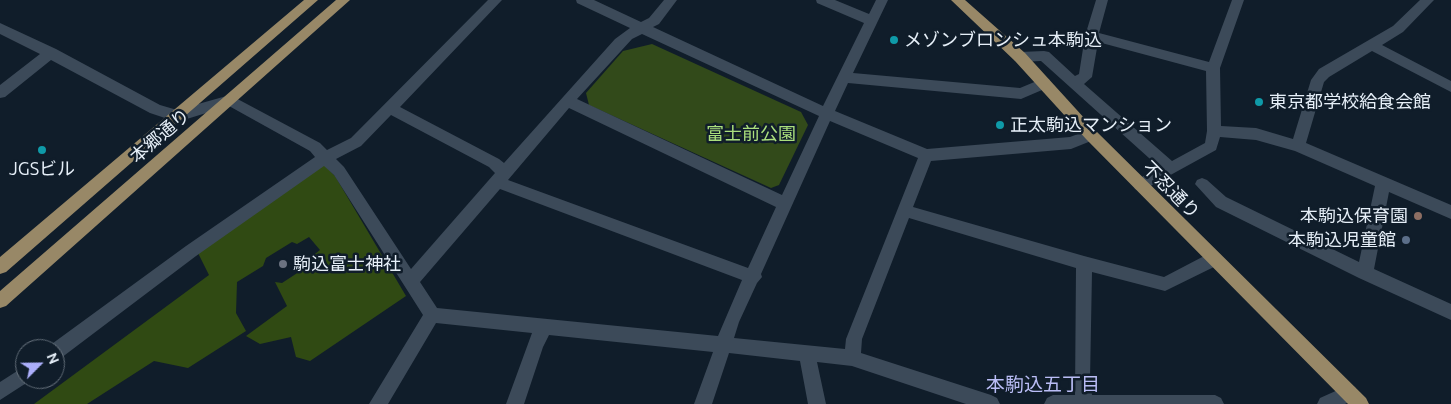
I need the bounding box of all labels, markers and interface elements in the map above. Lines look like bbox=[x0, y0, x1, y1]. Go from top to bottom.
place label: メゾンブロンシュ本駒込 bbox=[904, 29, 1102, 51]
marker: メゾンブロンシュ本駒込 bbox=[888, 34, 900, 46]
place label: 東京都学校給食会館 bbox=[1269, 91, 1431, 113]
marker: 東京都学校給食会館 bbox=[1253, 96, 1265, 108]
street label: 本郷通り bbox=[126, 104, 194, 168]
place label: 正太駒込マンション bbox=[1010, 114, 1172, 136]
marker: 正太駒込マンション bbox=[994, 119, 1006, 131]
park label: 富士前公園 bbox=[706, 123, 796, 145]
marker: JGSビル bbox=[36, 144, 48, 156]
street label: 不忍通り bbox=[1138, 157, 1204, 223]
place label: JGSビル bbox=[9, 158, 75, 180]
place label: 本駒込保育園 bbox=[1300, 205, 1408, 227]
marker: 本駒込保育園 bbox=[1412, 210, 1424, 222]
place label: 本駒込児童館 bbox=[1288, 229, 1396, 251]
marker: 本駒込児童館 bbox=[1400, 234, 1412, 246]
place label: 駒込富士神社 bbox=[293, 253, 401, 275]
marker: 駒込富士神社 bbox=[277, 258, 289, 270]
north arrow bbox=[15, 339, 65, 389]
text: N bbox=[43, 351, 62, 366]
district label: 本駒込五丁目 bbox=[986, 374, 1100, 396]

